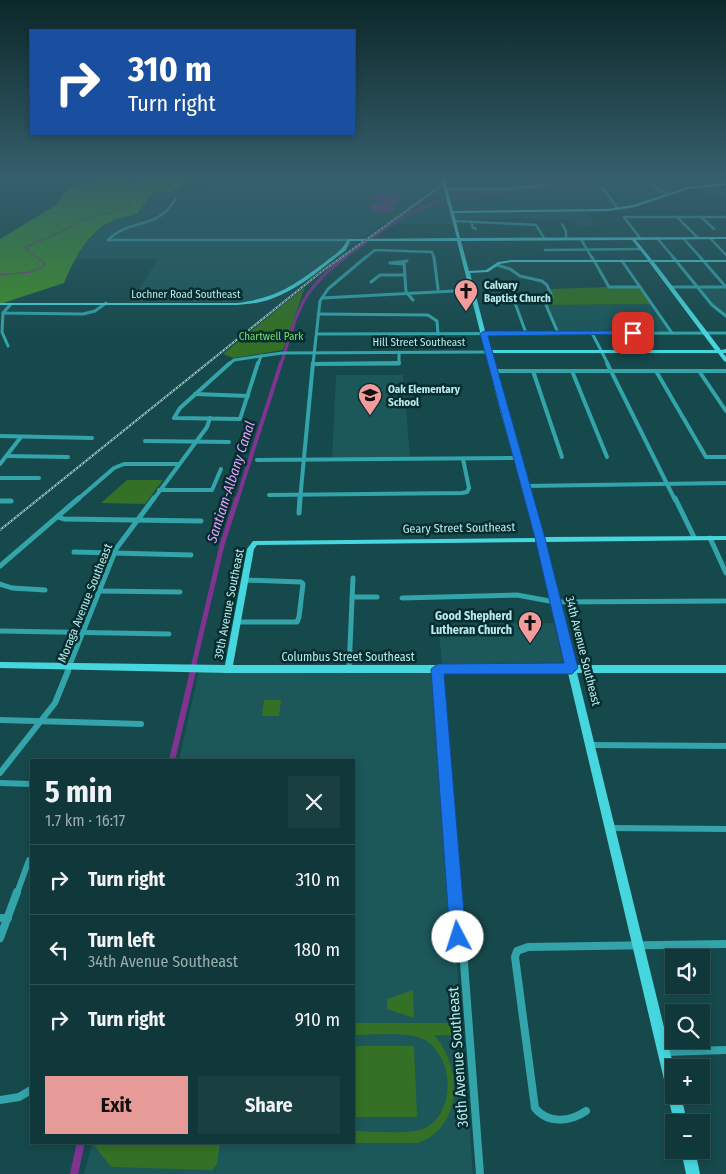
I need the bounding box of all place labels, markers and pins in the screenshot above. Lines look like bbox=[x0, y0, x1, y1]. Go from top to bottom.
church icon: Calvary Baptist Church bbox=[453, 278, 479, 312]
place label: Calvary Baptist Church bbox=[484, 279, 551, 305]
pin bbox=[612, 312, 654, 354]
school or university icon: Oak Elementary School bbox=[357, 382, 383, 416]
place label: Oak Elementary School bbox=[388, 383, 461, 409]
place label: Good Shepherd Lutheran Church bbox=[431, 609, 512, 637]
church icon: Good Shepherd Lutheran Church bbox=[517, 610, 543, 644]

